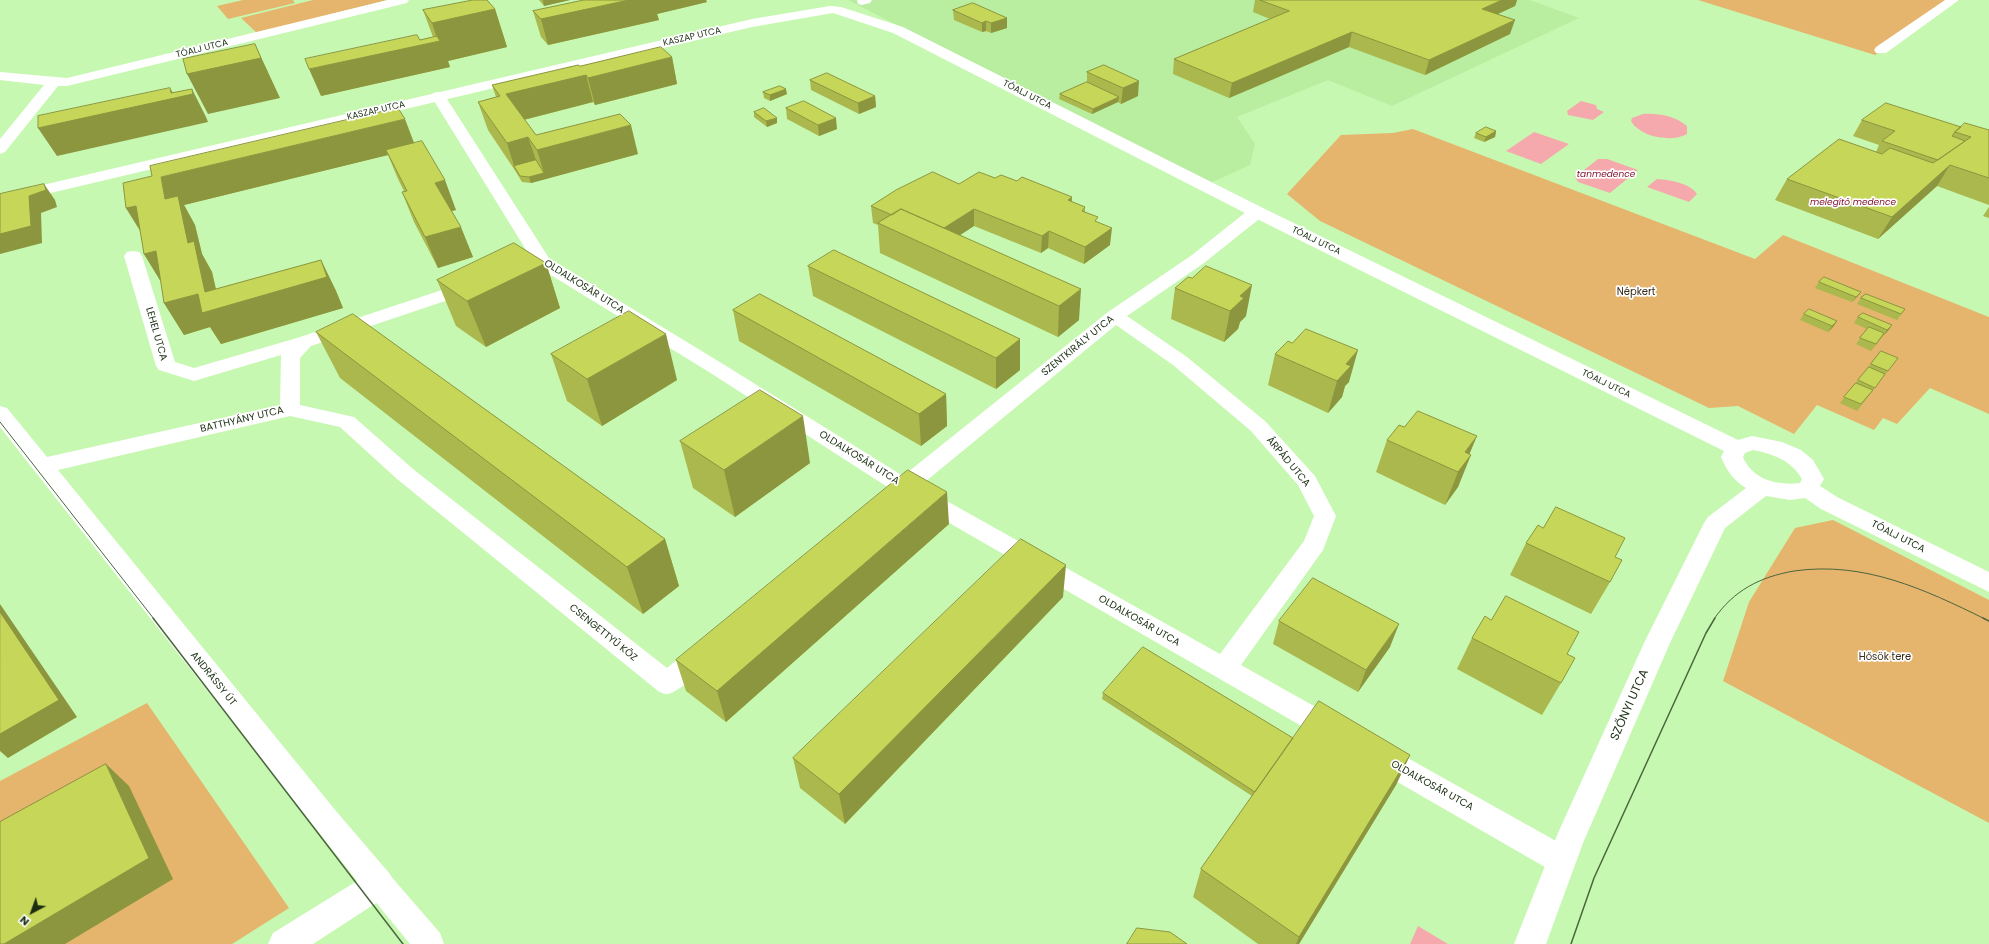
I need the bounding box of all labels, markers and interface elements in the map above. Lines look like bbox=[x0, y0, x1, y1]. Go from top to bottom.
street label: KASZAP UTCA bbox=[662, 25, 722, 49]
street label: TÓALJ UTCA bbox=[175, 37, 229, 61]
street label: TÓALJ UTCA bbox=[1001, 78, 1053, 112]
street label: KASZAP UTCA bbox=[346, 99, 406, 123]
water label: tanmedence bbox=[1577, 170, 1635, 180]
water label: melegítő medence bbox=[1810, 198, 1896, 208]
street label: TÓALJ UTCA bbox=[1290, 225, 1342, 257]
street label: OLDALKOSÁR UTCA bbox=[542, 257, 626, 317]
park label: Népkert bbox=[1617, 286, 1655, 298]
street label: LEHEL UTCA bbox=[143, 306, 169, 362]
street label: SZENTKIRÁLY UTCA bbox=[1039, 313, 1117, 379]
street label: TÓALJ UTCA bbox=[1580, 368, 1632, 400]
street label: BATTHYÁNY UTCA bbox=[199, 405, 285, 435]
street label: OLDALKOSÁR UTCA bbox=[817, 428, 901, 488]
street label: ÁRPÁD UTCA bbox=[1264, 435, 1312, 489]
street label: TÓALJ UTCA bbox=[1869, 518, 1927, 556]
street label: OLDALKOSÁR UTCA bbox=[1096, 593, 1182, 649]
street label: CSENGETTYŰ KÖZ bbox=[567, 602, 639, 664]
street label: ANDRÁSSY ÚT bbox=[188, 650, 238, 708]
park label: Hősök tere bbox=[1859, 651, 1911, 663]
street label: SZŐNYI UTCA bbox=[1608, 667, 1652, 743]
street label: OLDALKOSÁR UTCA bbox=[1389, 758, 1475, 814]
north arrow bbox=[12, 892, 52, 932]
text: N bbox=[16, 912, 33, 930]

